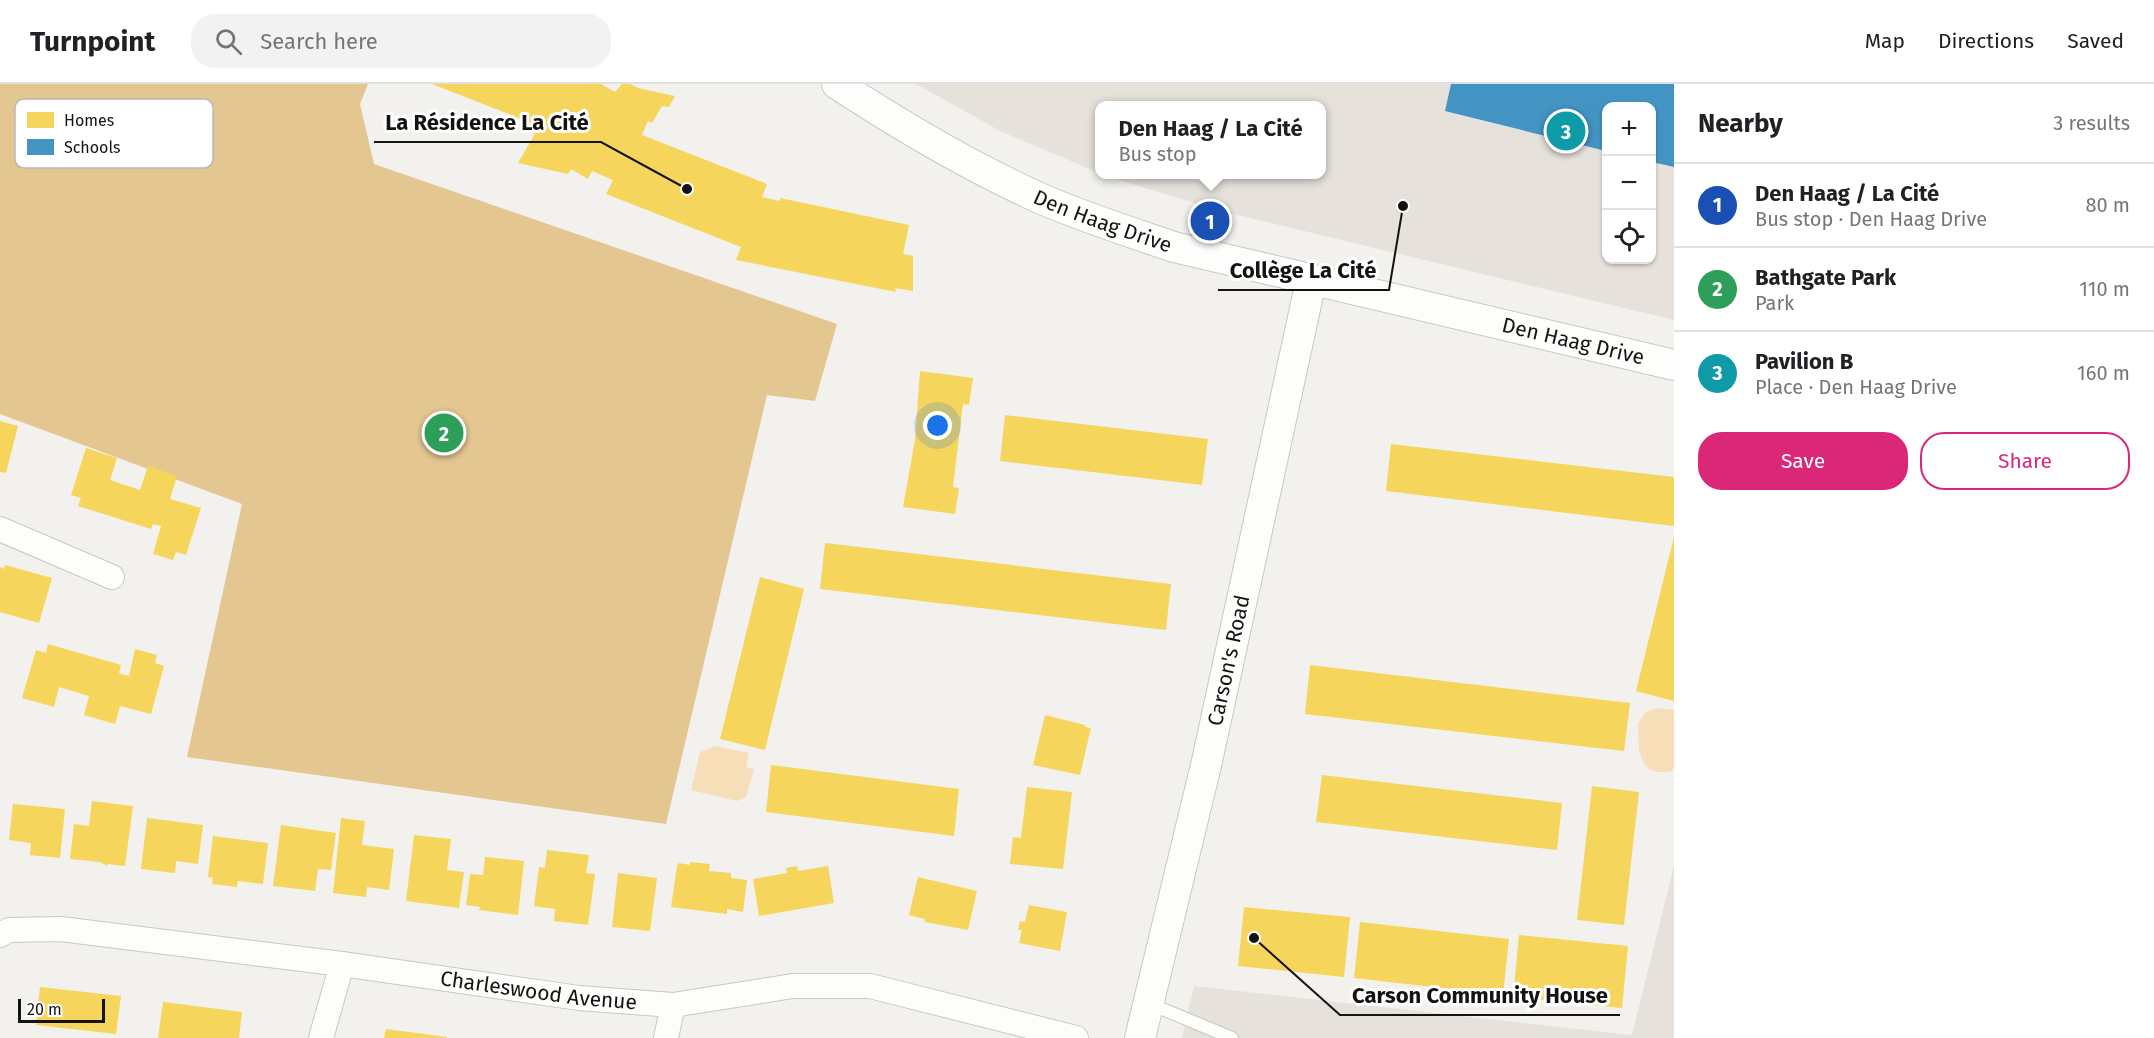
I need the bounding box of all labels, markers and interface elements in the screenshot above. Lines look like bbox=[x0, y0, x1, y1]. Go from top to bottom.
search box bbox=[191, 14, 611, 68]
text: Turnpoint bbox=[30, 25, 155, 58]
icon: search bbox=[212, 25, 245, 58]
text: Search here bbox=[260, 28, 378, 55]
text: Map bbox=[1865, 28, 1905, 54]
text: Directions bbox=[1938, 28, 2034, 54]
text: Saved bbox=[2067, 28, 2124, 54]
legend bbox=[15, 99, 213, 168]
popup bbox=[1095, 101, 1326, 179]
callout: La Résidence La Cité bbox=[374, 102, 601, 142]
map controls bbox=[1602, 102, 1656, 264]
button: + bbox=[1602, 102, 1656, 156]
pin: 3 bbox=[1546, 108, 1586, 154]
text: Nearby bbox=[1698, 108, 1783, 139]
text: La Résidence La Cité bbox=[385, 109, 589, 136]
text: Homes bbox=[64, 111, 114, 130]
text: 3 results bbox=[2053, 111, 2130, 135]
text: Den Haag / La Cité bbox=[1118, 115, 1303, 142]
text: Schools bbox=[64, 138, 121, 157]
text: Bus stop bbox=[1118, 142, 1197, 166]
button: − bbox=[1602, 156, 1656, 210]
text: Den Haag / La Cité bbox=[1755, 180, 1939, 207]
street label: Den Haag Drive bbox=[1029, 184, 1175, 258]
text: 1 bbox=[1713, 193, 1722, 217]
text: 80 m bbox=[2085, 193, 2130, 217]
pin: 1 bbox=[1190, 198, 1230, 244]
text: Bus stop · Den Haag Drive bbox=[1755, 207, 1987, 231]
button: locate bbox=[1602, 210, 1656, 264]
callout: Collège La Cité bbox=[1218, 250, 1389, 290]
text: Collège La Cité bbox=[1230, 257, 1376, 284]
text: Bathgate Park bbox=[1755, 264, 1896, 291]
text: 2 bbox=[1712, 277, 1723, 301]
text: 110 m bbox=[2079, 277, 2130, 301]
text: Park bbox=[1755, 291, 1794, 315]
street label: Den Haag Drive bbox=[1499, 312, 1647, 371]
text: Pavilion B bbox=[1755, 348, 1853, 375]
text: 3 bbox=[1712, 361, 1723, 385]
text: 160 m bbox=[2077, 361, 2130, 385]
text: Place · Den Haag Drive bbox=[1755, 375, 1957, 399]
pin: 2 bbox=[424, 410, 464, 456]
your location bbox=[923, 411, 952, 440]
button: Save bbox=[1698, 432, 1908, 490]
button: Share bbox=[1920, 432, 2130, 490]
street label: Carson's Road bbox=[1202, 592, 1256, 728]
street label: Charleswood Avenue bbox=[439, 965, 638, 1015]
callout: Carson Community House bbox=[1340, 975, 1620, 1015]
text: Carson Community House bbox=[1352, 982, 1608, 1009]
scale bar bbox=[18, 996, 105, 1024]
text: 20 m bbox=[27, 1000, 62, 1019]

